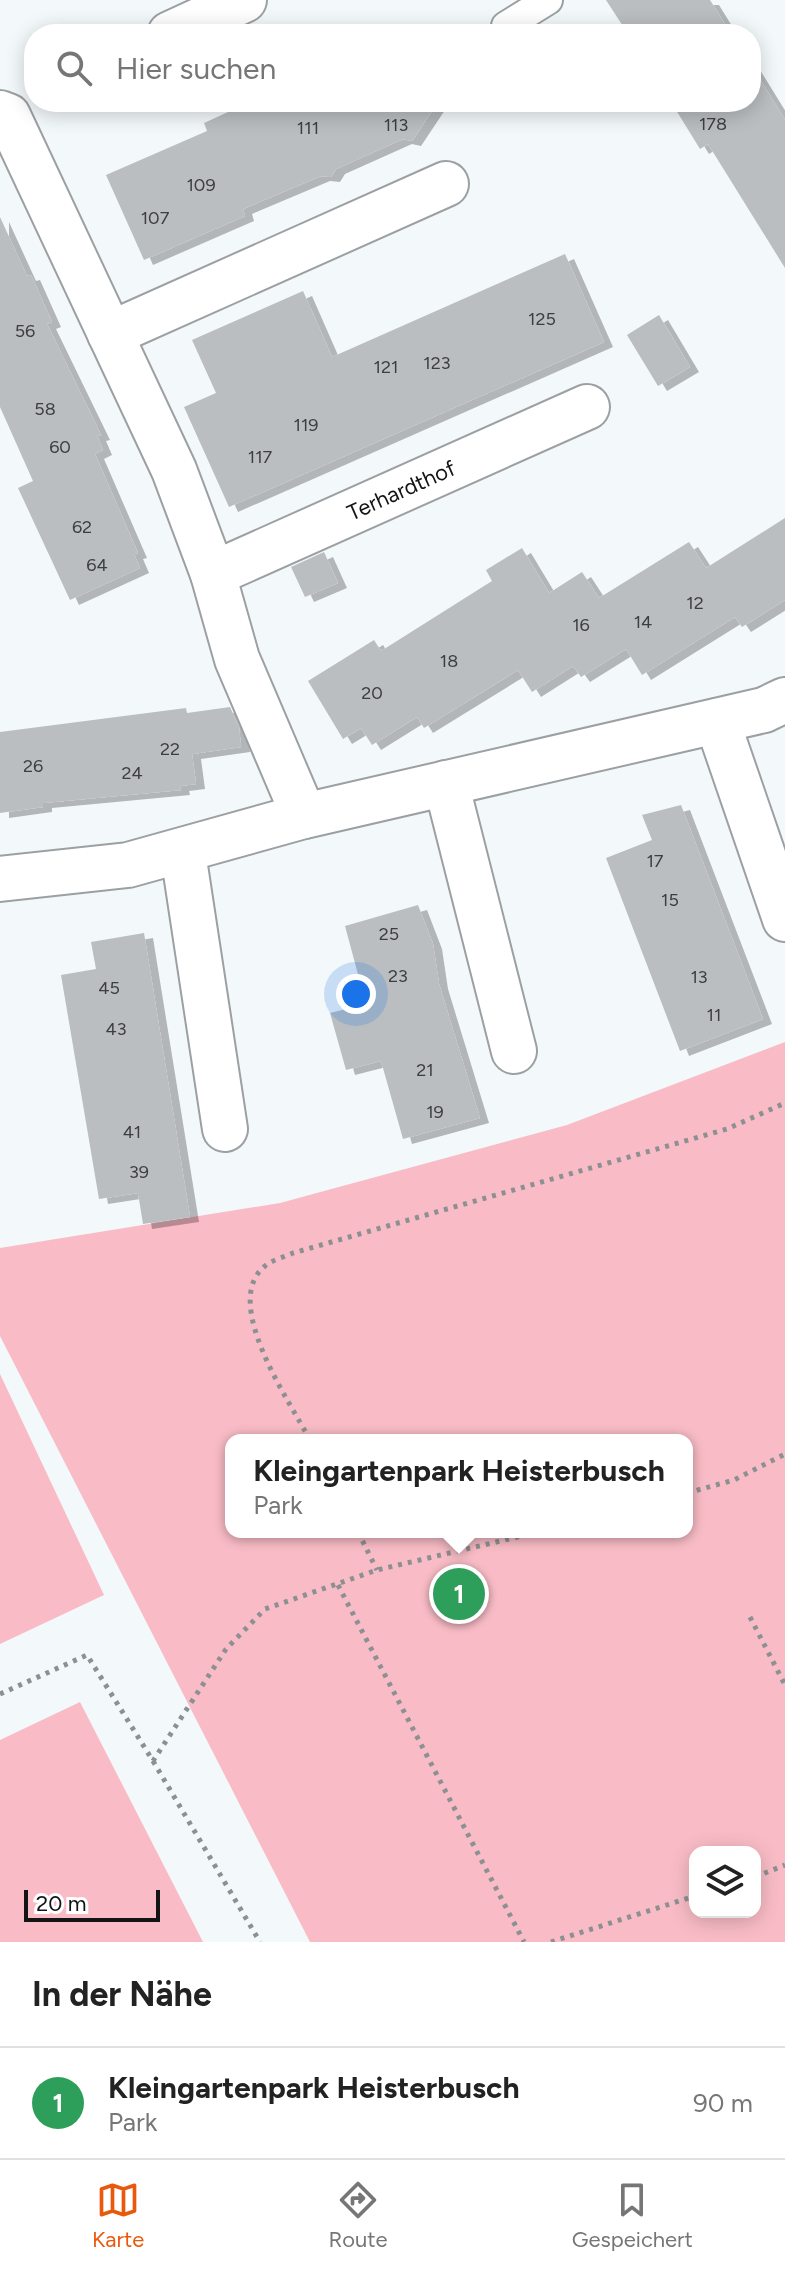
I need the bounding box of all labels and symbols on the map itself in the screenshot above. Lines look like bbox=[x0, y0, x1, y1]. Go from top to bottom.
house number: 178 bbox=[699, 113, 727, 135]
house number: 113 bbox=[384, 114, 408, 136]
house number: 111 bbox=[297, 117, 319, 139]
house number: 109 bbox=[186, 174, 216, 196]
house number: 107 bbox=[141, 207, 170, 229]
house number: 125 bbox=[528, 308, 556, 330]
house number: 56 bbox=[15, 320, 35, 342]
house number: 123 bbox=[423, 352, 451, 374]
house number: 121 bbox=[374, 356, 398, 378]
house number: 58 bbox=[34, 398, 56, 420]
house number: 119 bbox=[293, 414, 319, 436]
house number: 60 bbox=[49, 436, 71, 458]
house number: 117 bbox=[248, 446, 273, 468]
street label: Terhardthof bbox=[343, 454, 460, 526]
house number: 62 bbox=[72, 516, 92, 538]
house number: 64 bbox=[86, 554, 108, 576]
house number: 12 bbox=[686, 592, 704, 614]
house number: 14 bbox=[634, 611, 652, 633]
house number: 16 bbox=[572, 614, 590, 636]
house number: 18 bbox=[440, 650, 458, 672]
house number: 20 bbox=[361, 682, 383, 704]
house number: 22 bbox=[160, 738, 180, 760]
house number: 26 bbox=[23, 755, 43, 777]
house number: 24 bbox=[121, 762, 143, 784]
house number: 17 bbox=[646, 850, 664, 872]
house number: 15 bbox=[661, 889, 679, 911]
house number: 25 bbox=[379, 923, 399, 945]
house number: 23 bbox=[388, 965, 408, 987]
house number: 13 bbox=[690, 966, 708, 988]
your location bbox=[336, 974, 376, 1014]
house number: 45 bbox=[98, 977, 120, 999]
house number: 11 bbox=[707, 1004, 721, 1026]
house number: 43 bbox=[106, 1018, 126, 1040]
house number: 21 bbox=[416, 1059, 434, 1081]
house number: 19 bbox=[426, 1101, 444, 1123]
house number: 41 bbox=[123, 1121, 141, 1143]
house number: 39 bbox=[129, 1161, 149, 1183]
pin: 1 bbox=[433, 1564, 485, 1624]
scale bar bbox=[24, 1886, 160, 1922]

